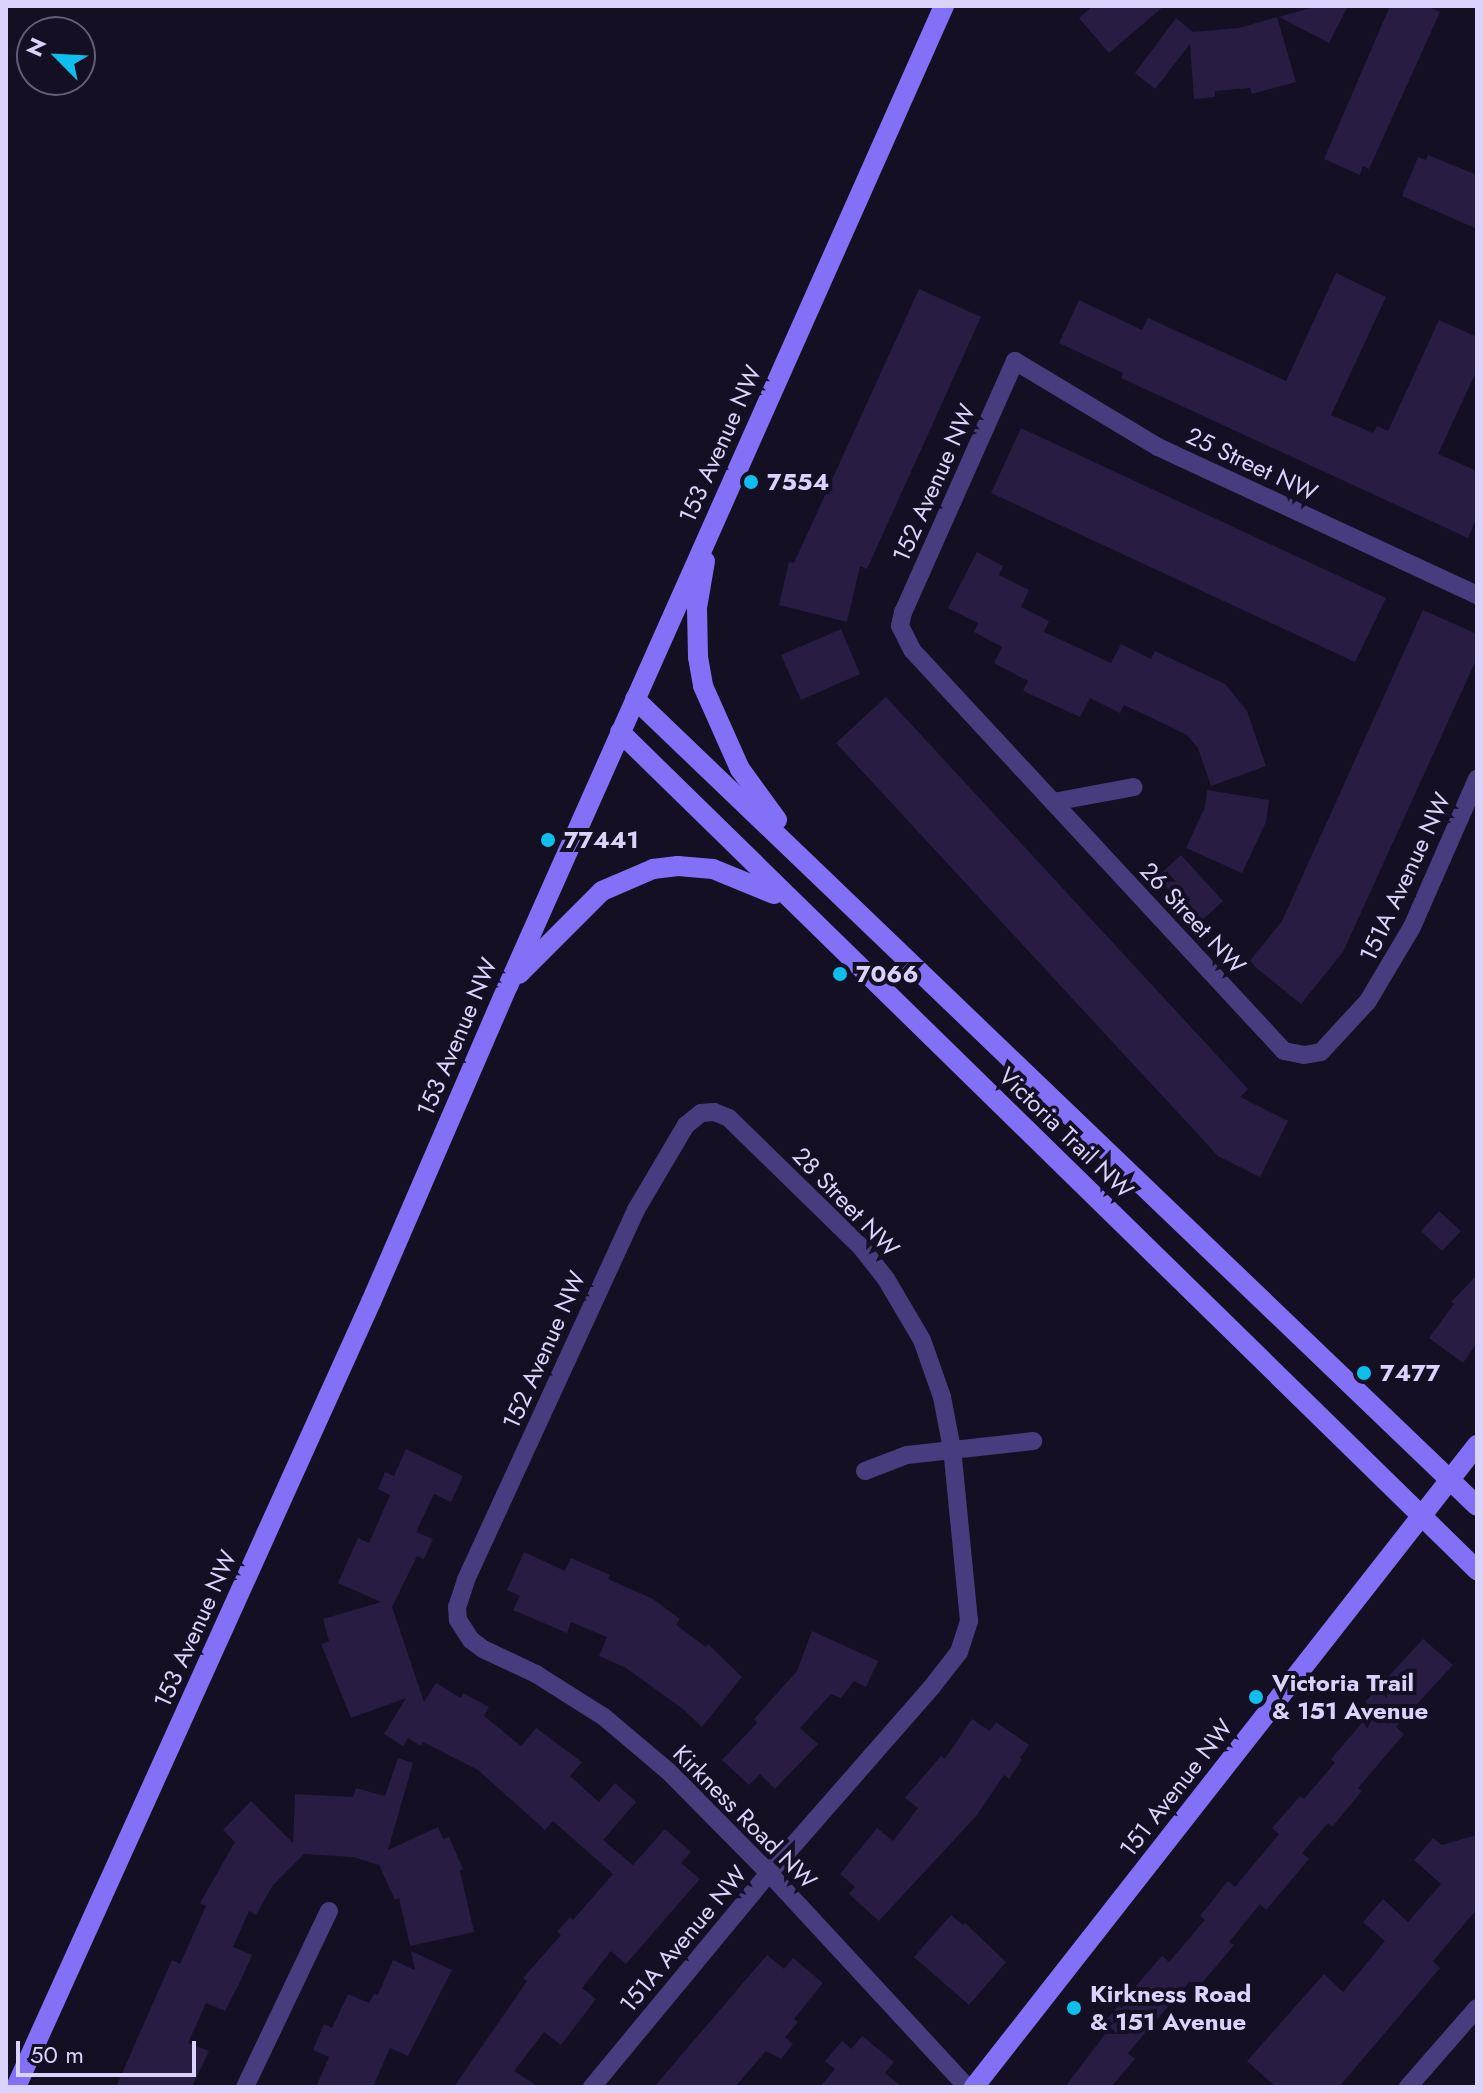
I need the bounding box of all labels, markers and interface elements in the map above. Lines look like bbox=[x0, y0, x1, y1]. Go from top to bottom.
north arrow bbox=[16, 16, 96, 96]
text: N bbox=[18, 33, 54, 62]
street label: 153 Avenue NW bbox=[672, 361, 768, 527]
street label: 152 Avenue NW bbox=[886, 400, 982, 566]
street label: 25 Street NW bbox=[1182, 421, 1322, 507]
place label: 7554 bbox=[767, 468, 829, 496]
marker: 7554 bbox=[742, 473, 760, 491]
street label: 151A Avenue NW bbox=[1353, 788, 1457, 966]
place label: 77441 bbox=[564, 826, 639, 854]
marker: 77441 bbox=[539, 831, 557, 849]
street label: 26 Street NW bbox=[1134, 856, 1252, 980]
street label: 153 Avenue NW bbox=[411, 954, 503, 1120]
place label: 7066 bbox=[856, 960, 918, 988]
marker: 7066 bbox=[831, 965, 849, 983]
street label: Victoria Trail NW bbox=[993, 1062, 1139, 1204]
street label: 28 Street NW bbox=[787, 1141, 905, 1263]
street label: 152 Avenue NW bbox=[496, 1267, 592, 1433]
place label: 7477 bbox=[1380, 1359, 1440, 1387]
marker: 7477 bbox=[1355, 1364, 1373, 1382]
street label: 153 Avenue NW bbox=[147, 1546, 243, 1712]
place label: Victoria Trail & 151 Avenue bbox=[1272, 1669, 1428, 1725]
marker: Victoria Trail & 151 Avenue bbox=[1247, 1688, 1265, 1706]
street label: 151 Avenue NW bbox=[1113, 1713, 1239, 1863]
street label: Kirkness Road NW bbox=[667, 1739, 823, 1895]
street label: 151A Avenue NW bbox=[613, 1860, 753, 2018]
place label: Kirkness Road & 151 Avenue bbox=[1090, 1980, 1251, 2036]
marker: Kirkness Road & 151 Avenue bbox=[1065, 1999, 1083, 2017]
scale bar bbox=[20, 2025, 200, 2075]
text: 50 m bbox=[30, 2037, 84, 2072]

